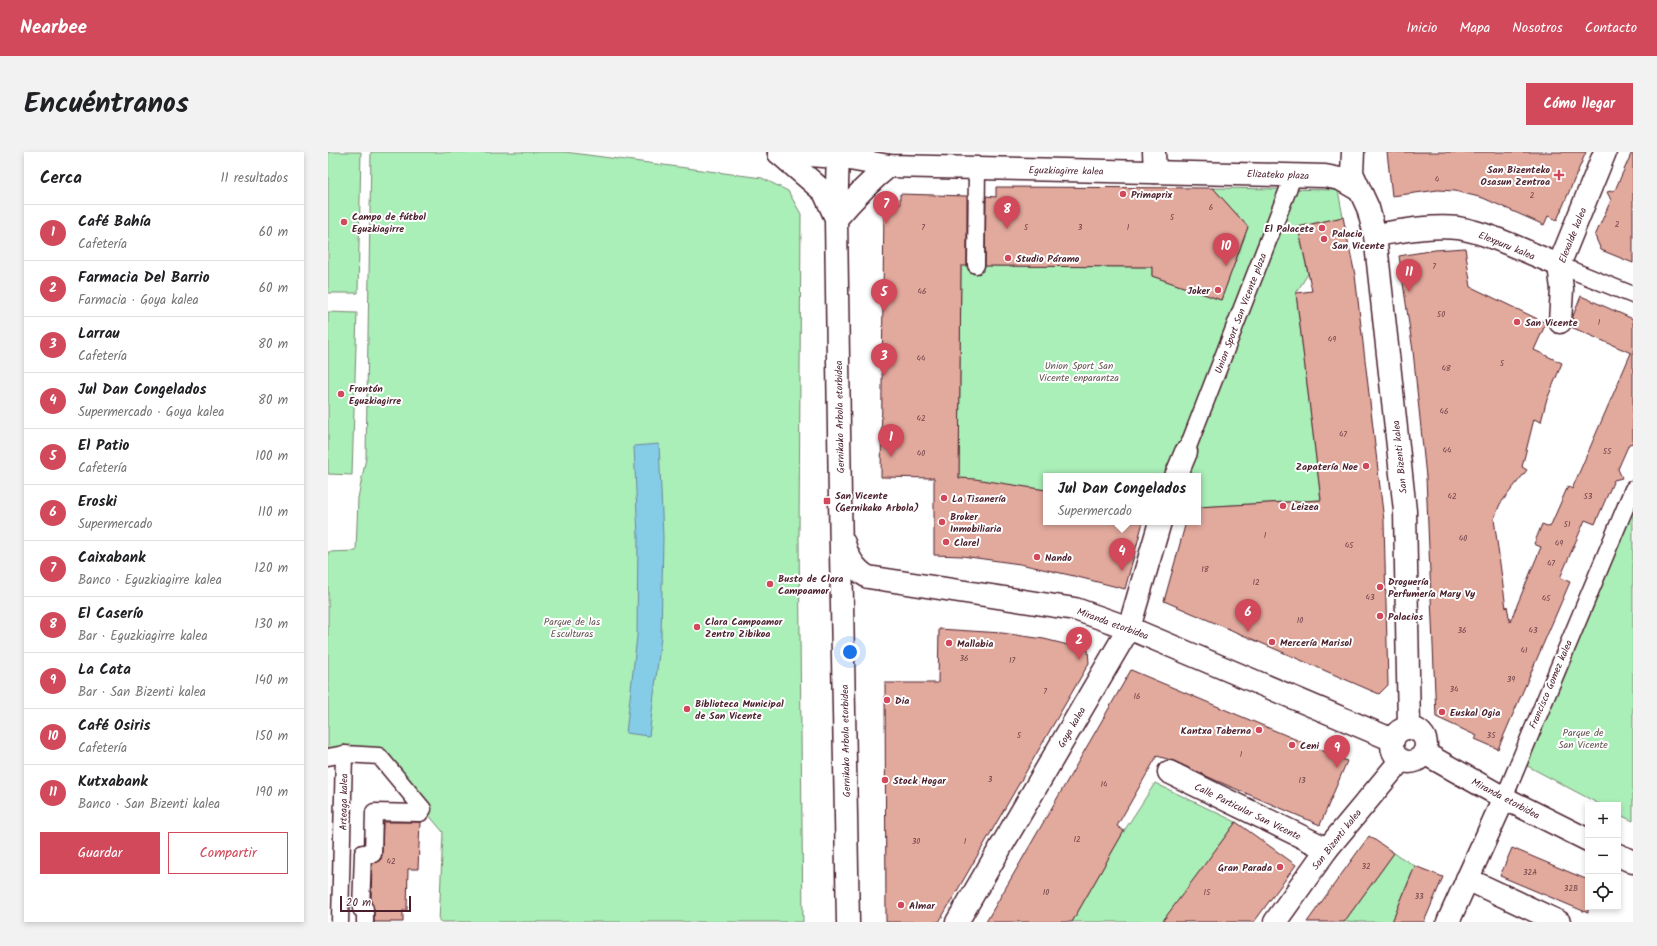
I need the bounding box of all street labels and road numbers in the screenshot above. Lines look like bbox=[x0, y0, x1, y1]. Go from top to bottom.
street label: Eguzkiagirre kalea bbox=[1028, 162, 1104, 180]
street label: Elizateko plaza bbox=[1247, 166, 1310, 184]
street label: Elexalde kalea bbox=[1555, 205, 1591, 266]
street label: Elexpuru kalea bbox=[1476, 227, 1538, 265]
street label: Union Sport San Vicente plaza bbox=[1211, 250, 1271, 376]
street label: Gernikako Arbola etorbidea bbox=[831, 360, 849, 473]
street label: San Bizenti kalea bbox=[1388, 419, 1412, 494]
street label: Miranda etorbidea bbox=[1075, 604, 1151, 644]
street label: Francisco Gomez kalea bbox=[1525, 637, 1577, 731]
street label: Gernikako Arbola etorbidea bbox=[837, 684, 855, 797]
street label: Goya kalea bbox=[1054, 704, 1090, 751]
street label: Arteaga kalea bbox=[336, 773, 353, 831]
street label: Miranda etorbidea bbox=[1469, 774, 1543, 824]
street label: Calle Particular San Vicente bbox=[1191, 779, 1304, 845]
street label: San Bizenti kalea bbox=[1308, 805, 1366, 874]

